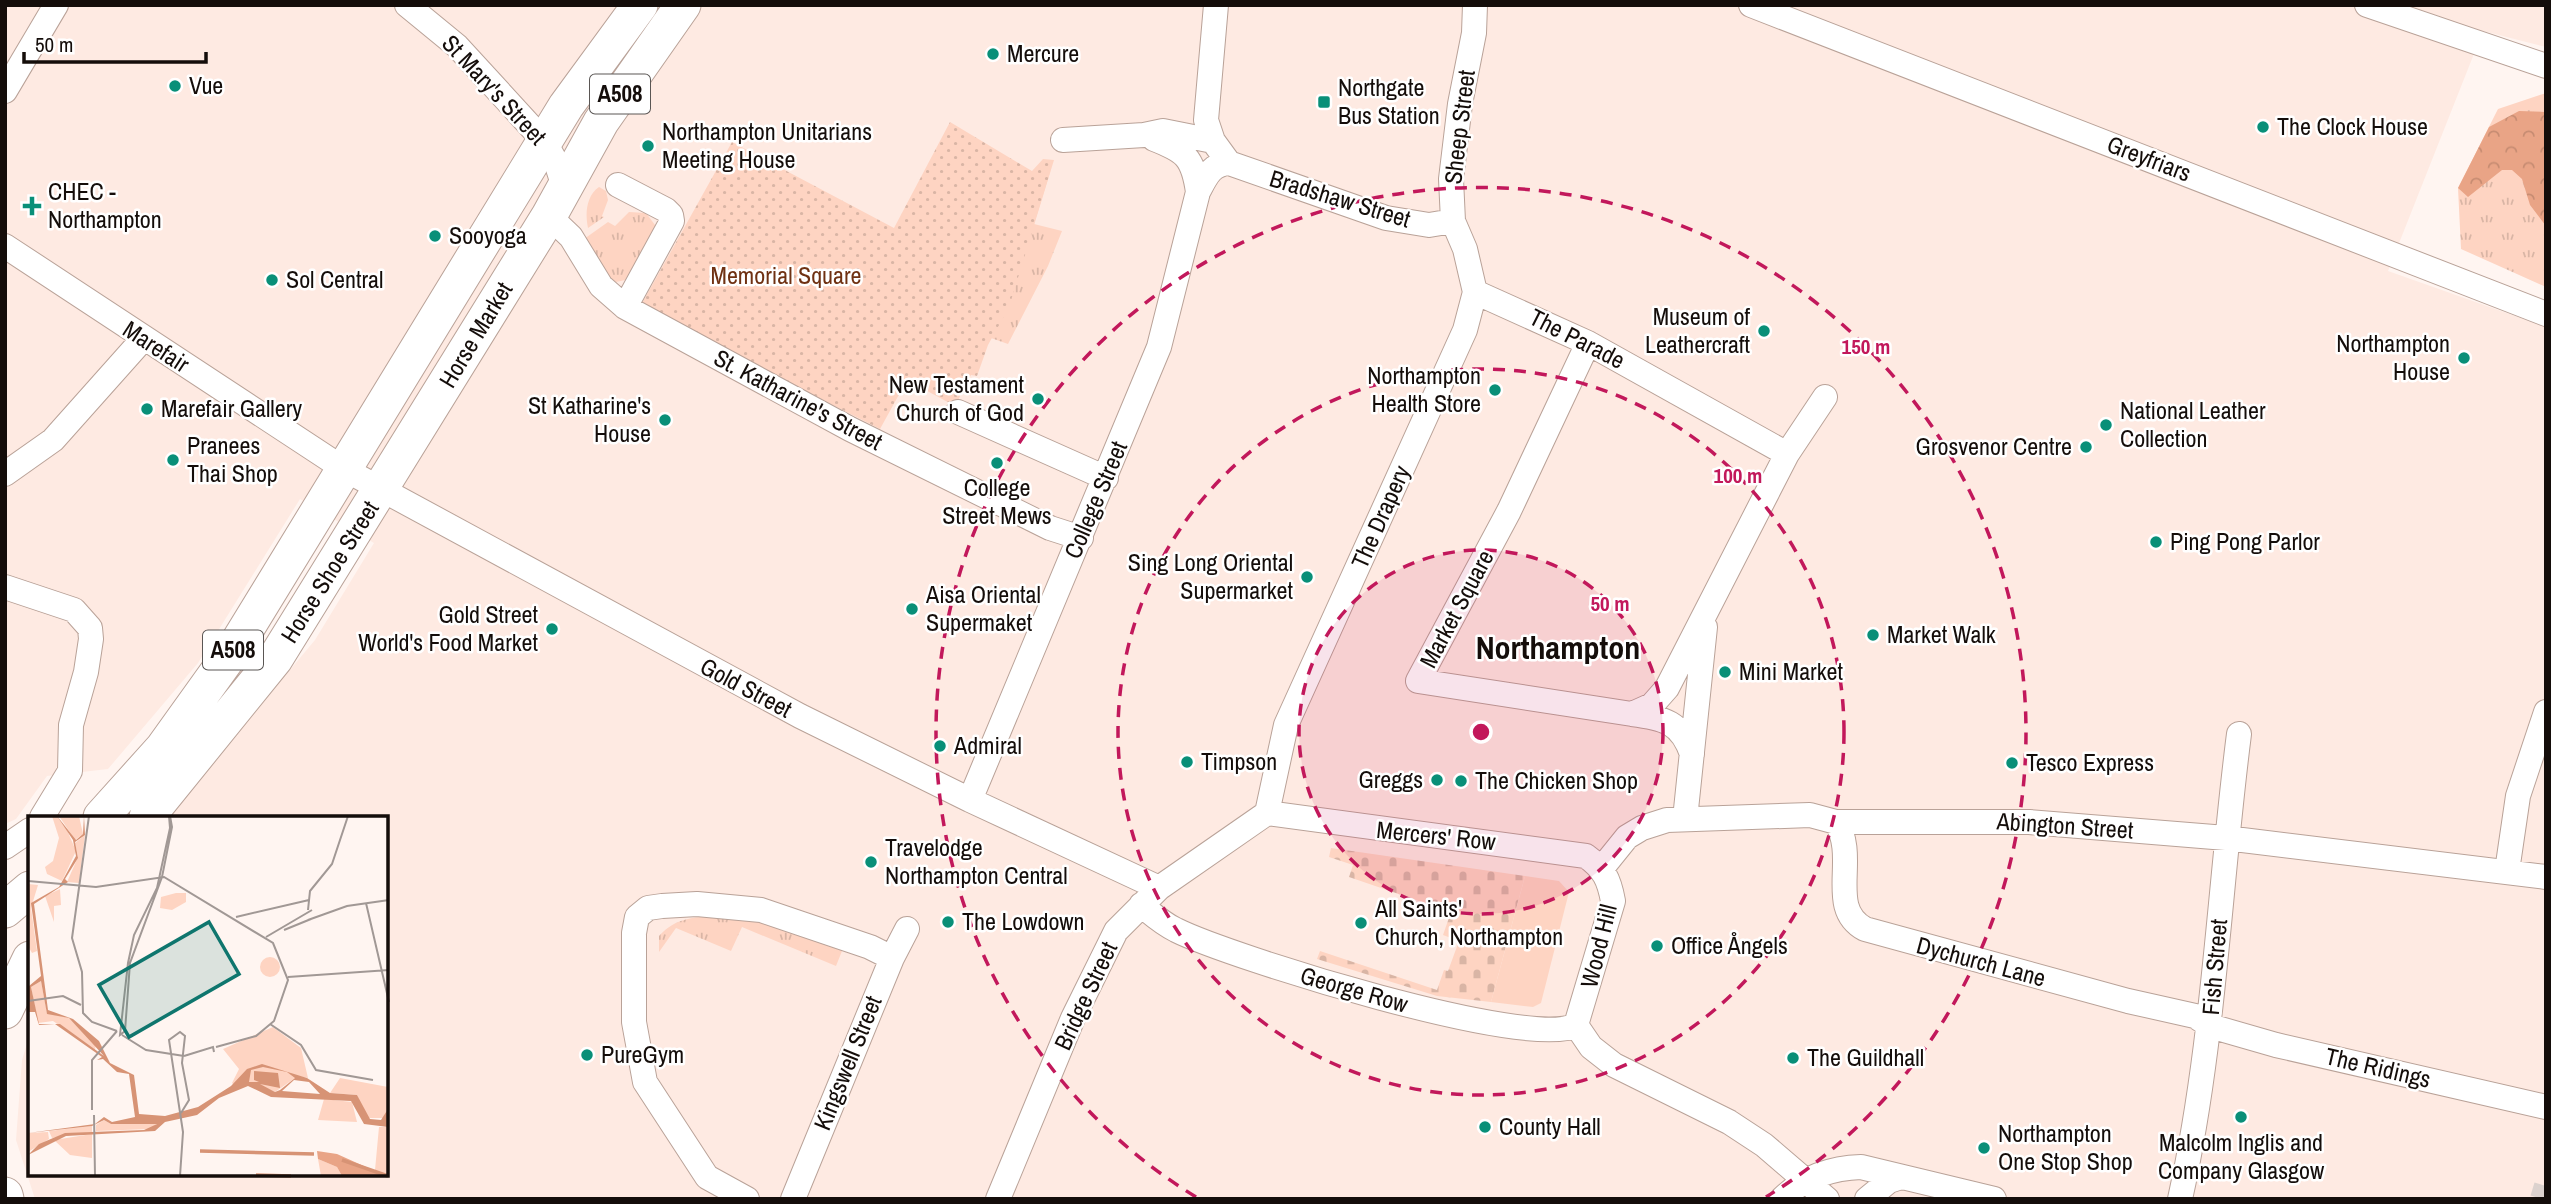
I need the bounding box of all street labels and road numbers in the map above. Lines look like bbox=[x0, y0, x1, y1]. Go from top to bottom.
street label: St Mary's Street bbox=[435, 27, 554, 152]
street label: Sheep Street bbox=[1436, 67, 1482, 186]
road number: A508 bbox=[590, 74, 650, 114]
street label: Greyfriars bbox=[2103, 127, 2196, 189]
street label: Bradshaw Street bbox=[1266, 161, 1415, 235]
street label: Horse Market bbox=[431, 275, 520, 393]
street label: The Parade bbox=[1524, 301, 1631, 376]
street label: Marefair bbox=[117, 313, 196, 380]
street label: St. Katharine's Street bbox=[709, 341, 889, 457]
street label: College Street bbox=[1056, 435, 1134, 563]
street label: The Drapery bbox=[1343, 460, 1417, 573]
street label: Horse Shoe Street bbox=[273, 494, 386, 649]
street label: Market Square bbox=[1412, 544, 1501, 673]
road number: A508 bbox=[203, 630, 263, 670]
street label: Gold Street bbox=[695, 650, 798, 725]
street label: Abington Street bbox=[1995, 804, 2135, 846]
street label: Mercers' Row bbox=[1375, 813, 1498, 857]
street label: Wood Hill bbox=[1572, 901, 1624, 991]
street label: Fish Street bbox=[2194, 917, 2234, 1016]
street label: Dychurch Lane bbox=[1913, 928, 2049, 994]
street label: Bridge Street bbox=[1046, 936, 1124, 1055]
street label: George Row bbox=[1297, 958, 1413, 1020]
street label: Kingswell Street bbox=[806, 990, 889, 1135]
street label: The Ridings bbox=[2322, 1039, 2434, 1095]

